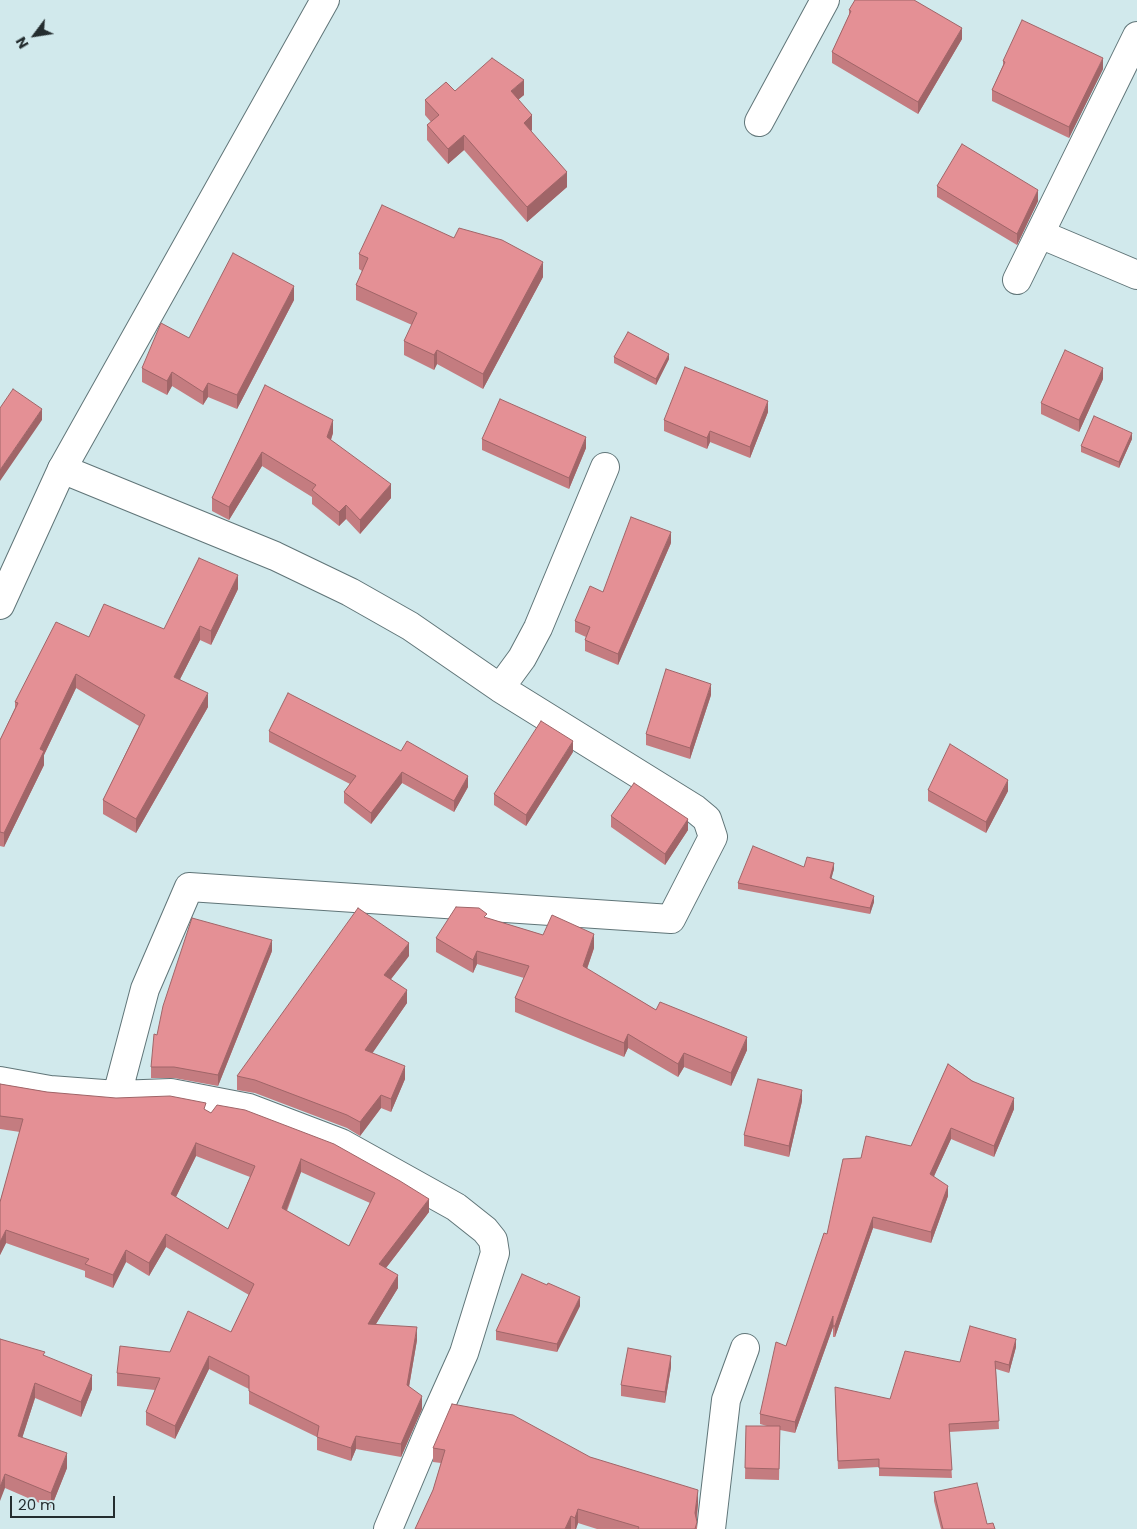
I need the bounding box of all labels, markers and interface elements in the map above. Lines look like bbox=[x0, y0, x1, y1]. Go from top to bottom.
north arrow bbox=[10, 10, 60, 60]
text: N bbox=[11, 33, 33, 52]
scale bar bbox=[12, 1486, 118, 1518]
text: 20 m bbox=[18, 1494, 56, 1515]

